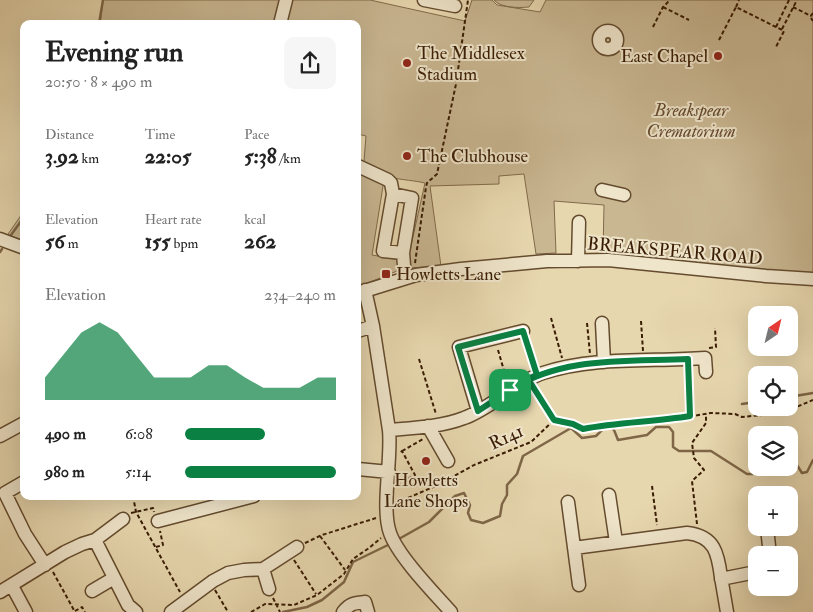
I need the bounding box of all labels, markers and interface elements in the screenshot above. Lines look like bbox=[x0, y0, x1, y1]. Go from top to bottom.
text: Evening run bbox=[45, 35, 183, 70]
button: share bbox=[284, 37, 336, 89]
place label: The Middlesex Stadium bbox=[417, 42, 525, 86]
place label: East Chapel bbox=[621, 45, 708, 68]
marker: East Chapel bbox=[712, 50, 724, 62]
marker: The Middlesex Stadium bbox=[401, 57, 413, 69]
text: 20:50 · 8 × 490 m bbox=[45, 72, 152, 92]
park label: Breakspear Crematorium bbox=[647, 99, 735, 143]
text: Distance bbox=[45, 126, 94, 143]
text: Time bbox=[145, 126, 175, 143]
text: Pace bbox=[244, 126, 269, 143]
text: 3.92 bbox=[45, 143, 79, 170]
text: 22:05 bbox=[145, 143, 191, 170]
text: 5:38 bbox=[244, 143, 277, 170]
place label: The Clubhouse bbox=[417, 145, 528, 168]
text: km bbox=[79, 150, 99, 167]
text: /km bbox=[277, 150, 301, 167]
marker: The Clubhouse bbox=[401, 150, 413, 162]
text: Elevation bbox=[45, 211, 98, 228]
text: Heart rate bbox=[145, 211, 202, 228]
text: kcal bbox=[244, 211, 266, 228]
text: 56 bbox=[45, 228, 65, 255]
text: 155 bbox=[145, 228, 171, 255]
text: 262 bbox=[244, 228, 276, 255]
street label: BREAKSPEAR ROAD bbox=[586, 232, 764, 271]
text: m bbox=[65, 235, 79, 252]
text: bpm bbox=[171, 235, 198, 252]
place label: Howletts Lane bbox=[396, 263, 502, 286]
marker: Howletts Lane bbox=[380, 268, 392, 280]
text: Elevation bbox=[45, 285, 106, 305]
text: 234–240 m bbox=[264, 285, 336, 305]
north arrow bbox=[748, 306, 798, 356]
map controls bbox=[748, 306, 798, 596]
button: locate bbox=[748, 366, 798, 416]
pin bbox=[489, 369, 531, 411]
icon: arrive bbox=[496, 376, 524, 404]
street label: R141 bbox=[485, 420, 527, 455]
text: 490 m bbox=[45, 424, 86, 444]
text: 6:08 bbox=[125, 424, 153, 444]
button: layers bbox=[748, 426, 798, 476]
marker: Howletts Lane Shops bbox=[420, 455, 432, 467]
text: 980 m bbox=[45, 462, 85, 482]
text: 5:14 bbox=[125, 462, 150, 482]
place label: Howletts Lane Shops bbox=[384, 469, 468, 513]
button: + bbox=[748, 486, 798, 536]
button: − bbox=[748, 546, 798, 596]

